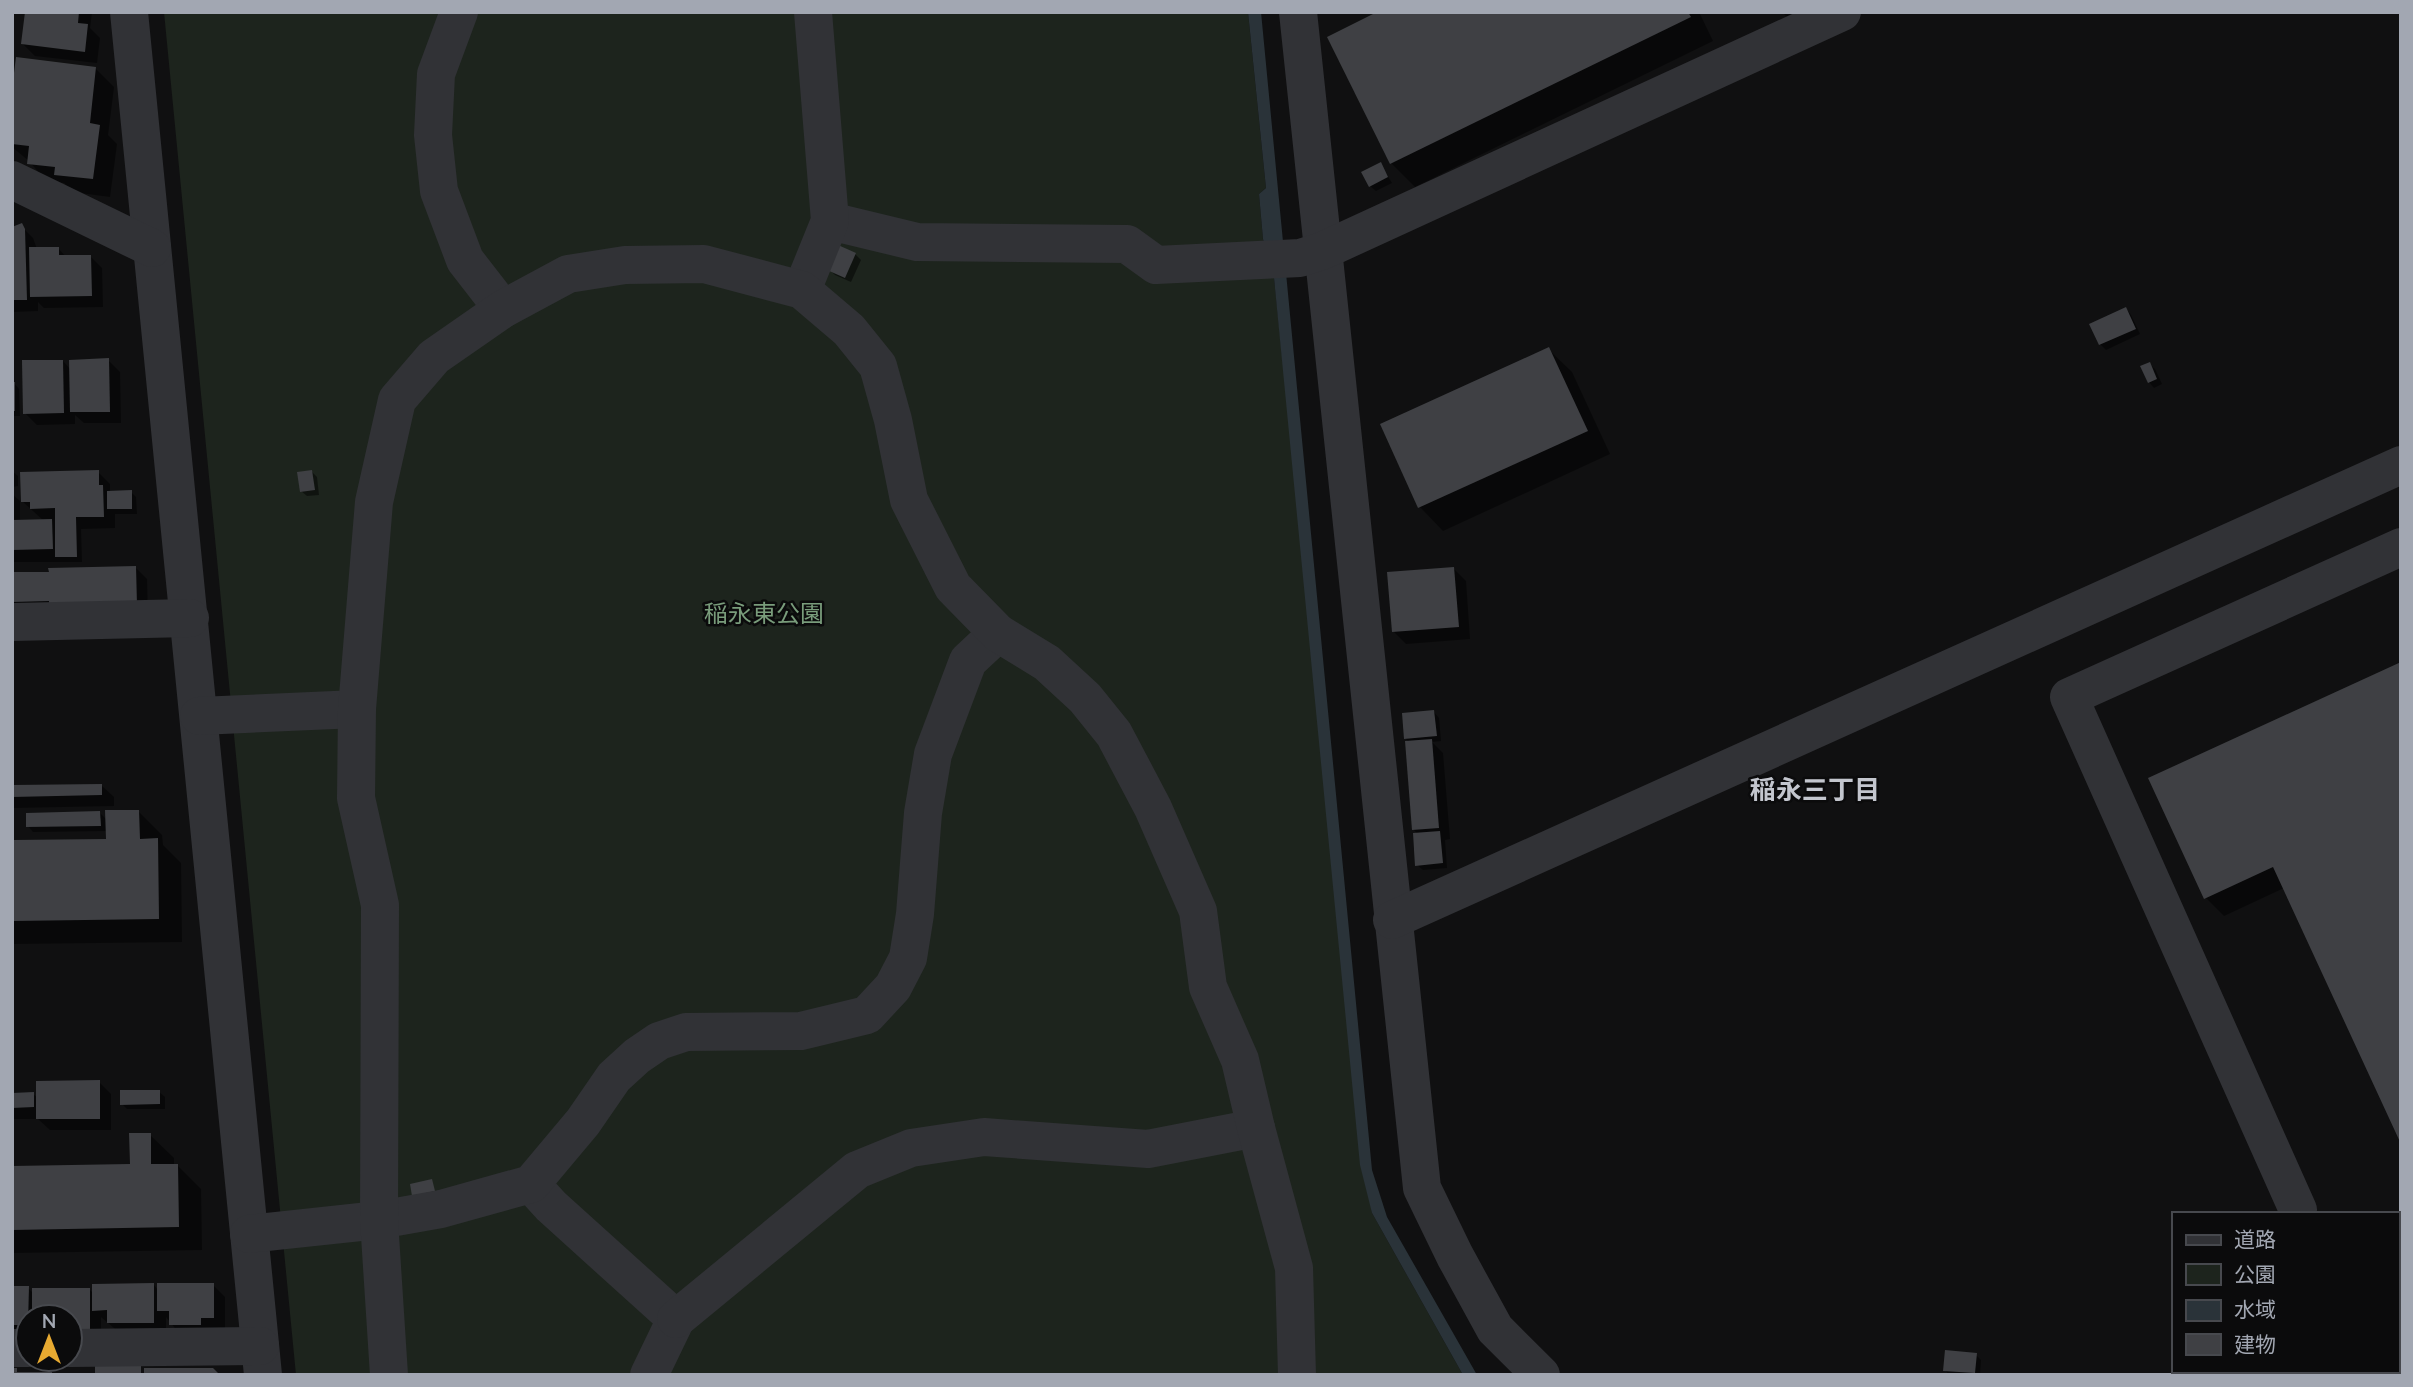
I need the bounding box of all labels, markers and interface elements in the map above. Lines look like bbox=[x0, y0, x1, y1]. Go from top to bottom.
park label: 稲永東公園 bbox=[704, 598, 824, 627]
district label: 稲永三丁目 bbox=[1750, 773, 1880, 805]
legend bbox=[2172, 1212, 2399, 1373]
text: 道路 bbox=[2234, 1226, 2276, 1251]
text: 公園 bbox=[2234, 1261, 2276, 1286]
text: 水域 bbox=[2234, 1296, 2276, 1321]
north arrow bbox=[14, 1303, 84, 1373]
text: N bbox=[42, 1309, 56, 1332]
text: 建物 bbox=[2234, 1331, 2276, 1356]

